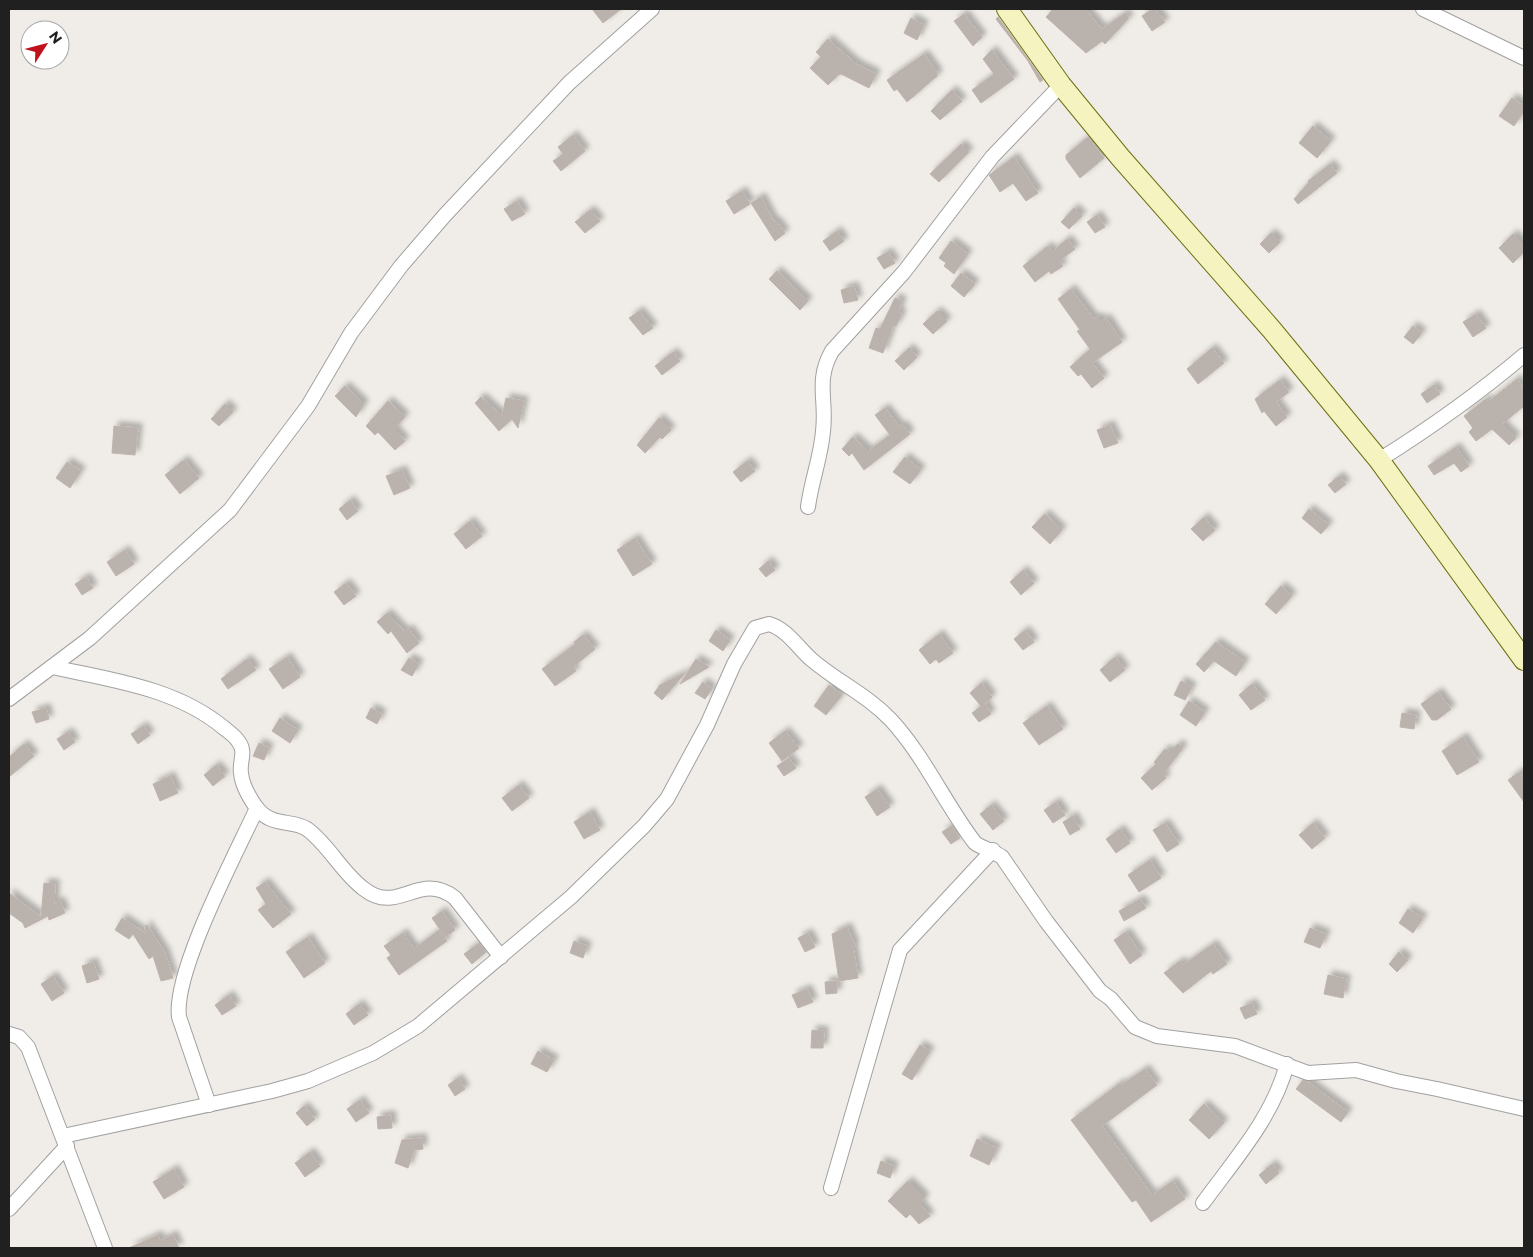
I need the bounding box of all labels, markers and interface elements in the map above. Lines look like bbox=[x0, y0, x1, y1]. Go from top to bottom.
north arrow bbox=[20, 20, 70, 70]
text: N bbox=[45, 27, 66, 47]

